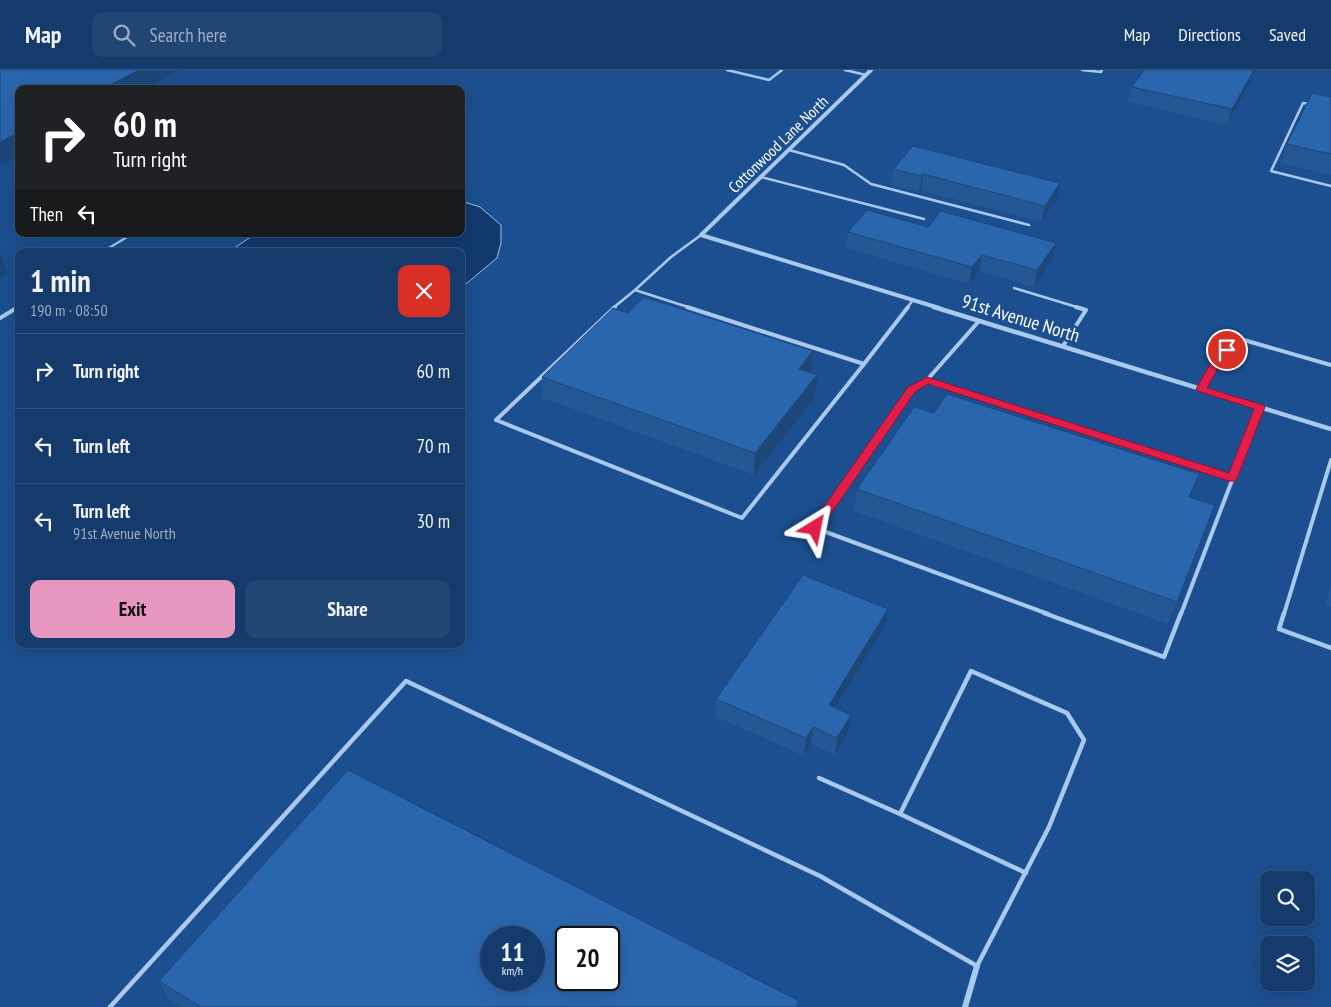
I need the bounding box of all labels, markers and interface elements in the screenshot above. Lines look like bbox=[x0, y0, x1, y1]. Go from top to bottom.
search box bbox=[92, 12, 442, 57]
text: Map bbox=[25, 19, 62, 50]
icon: search bbox=[110, 21, 138, 49]
text: Search here bbox=[150, 23, 227, 47]
text: Map bbox=[1124, 23, 1150, 46]
text: Directions bbox=[1178, 23, 1241, 46]
text: Saved bbox=[1269, 23, 1306, 46]
street label: Cottonwood Lane North bbox=[724, 91, 832, 197]
text: 60 m bbox=[113, 101, 177, 147]
icon: right bbox=[30, 105, 95, 170]
text: Turn right bbox=[113, 145, 187, 173]
icon: left bbox=[73, 200, 101, 228]
text: Then bbox=[30, 202, 63, 226]
text: 1 min bbox=[30, 261, 91, 300]
button: close bbox=[398, 265, 450, 317]
street label: 91st Avenue North bbox=[959, 289, 1083, 347]
text: 190 m · 08:50 bbox=[30, 300, 108, 320]
pin bbox=[1206, 329, 1248, 371]
icon: arrive bbox=[1213, 336, 1241, 364]
icon: right bbox=[30, 357, 58, 385]
text: Turn right bbox=[73, 359, 139, 383]
text: 60 m bbox=[417, 359, 450, 383]
icon: left bbox=[30, 432, 58, 460]
text: Turn left bbox=[73, 434, 130, 458]
text: 70 m bbox=[417, 434, 450, 458]
text: Turn left bbox=[73, 499, 130, 523]
position arrow bbox=[788, 501, 840, 553]
icon: left bbox=[30, 507, 58, 535]
text: 30 m bbox=[417, 509, 450, 533]
text: 91st Avenue North bbox=[73, 523, 176, 543]
button: Exit bbox=[30, 580, 235, 638]
button: Share bbox=[245, 580, 450, 638]
map controls bbox=[1260, 871, 1315, 991]
button: search bbox=[1260, 871, 1315, 926]
speed limit sign: 20 bbox=[555, 926, 620, 991]
text: 11 bbox=[501, 936, 524, 968]
button: layers bbox=[1260, 936, 1315, 991]
text: km/h bbox=[502, 963, 523, 978]

